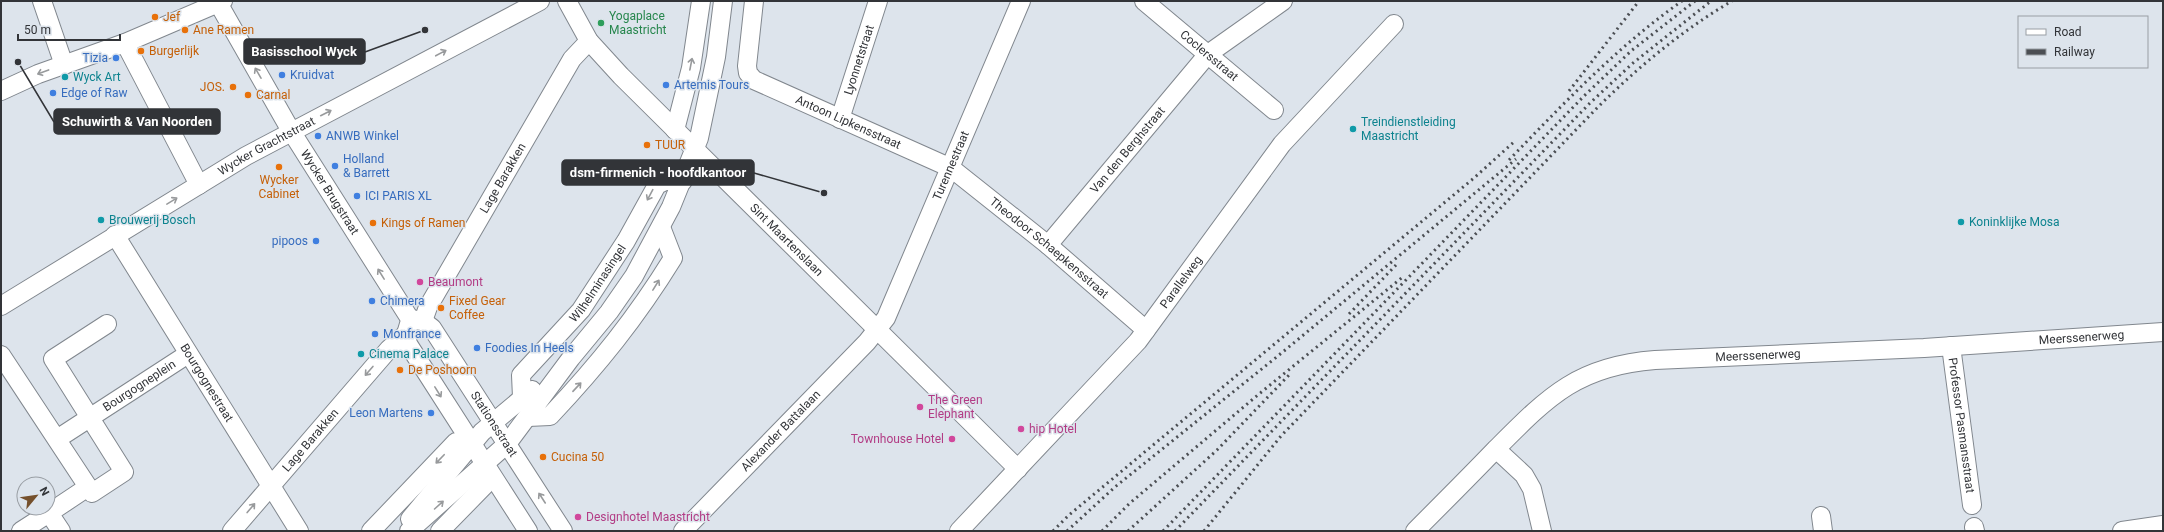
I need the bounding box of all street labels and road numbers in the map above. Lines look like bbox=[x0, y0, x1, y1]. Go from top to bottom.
street label: Lyonnetstraat bbox=[841, 23, 877, 97]
street label: Coclersstraat bbox=[1177, 27, 1241, 84]
street label: Antoon Lipkensstraat bbox=[793, 93, 903, 152]
street label: Van den Berghstraat bbox=[1087, 104, 1168, 196]
street label: Wycker Grachtstraat bbox=[216, 114, 317, 178]
street label: Turennestraat bbox=[930, 129, 972, 203]
street label: Lage Barakken bbox=[477, 141, 529, 216]
street label: Wycker Brugstraat bbox=[298, 147, 362, 237]
street label: Theodoor Schaepkensstraat bbox=[987, 194, 1111, 301]
street label: Sint Maartenslaan bbox=[747, 201, 826, 279]
street label: Wilhelminasingel bbox=[566, 242, 629, 325]
street label: Parallelweg bbox=[1157, 253, 1205, 311]
street label: Meerssenerweg bbox=[2038, 328, 2125, 347]
street label: Bourgognestraat bbox=[177, 341, 236, 424]
street label: Meerssenerweg bbox=[1715, 347, 1801, 364]
street label: Bourgogneplein bbox=[100, 357, 178, 414]
street label: Professor Pasmansstraat bbox=[1946, 357, 1977, 494]
street label: Alexander Battalaan bbox=[738, 387, 823, 474]
street label: Stationsstraat bbox=[468, 389, 520, 460]
street label: Lage Barakken bbox=[279, 406, 341, 474]

